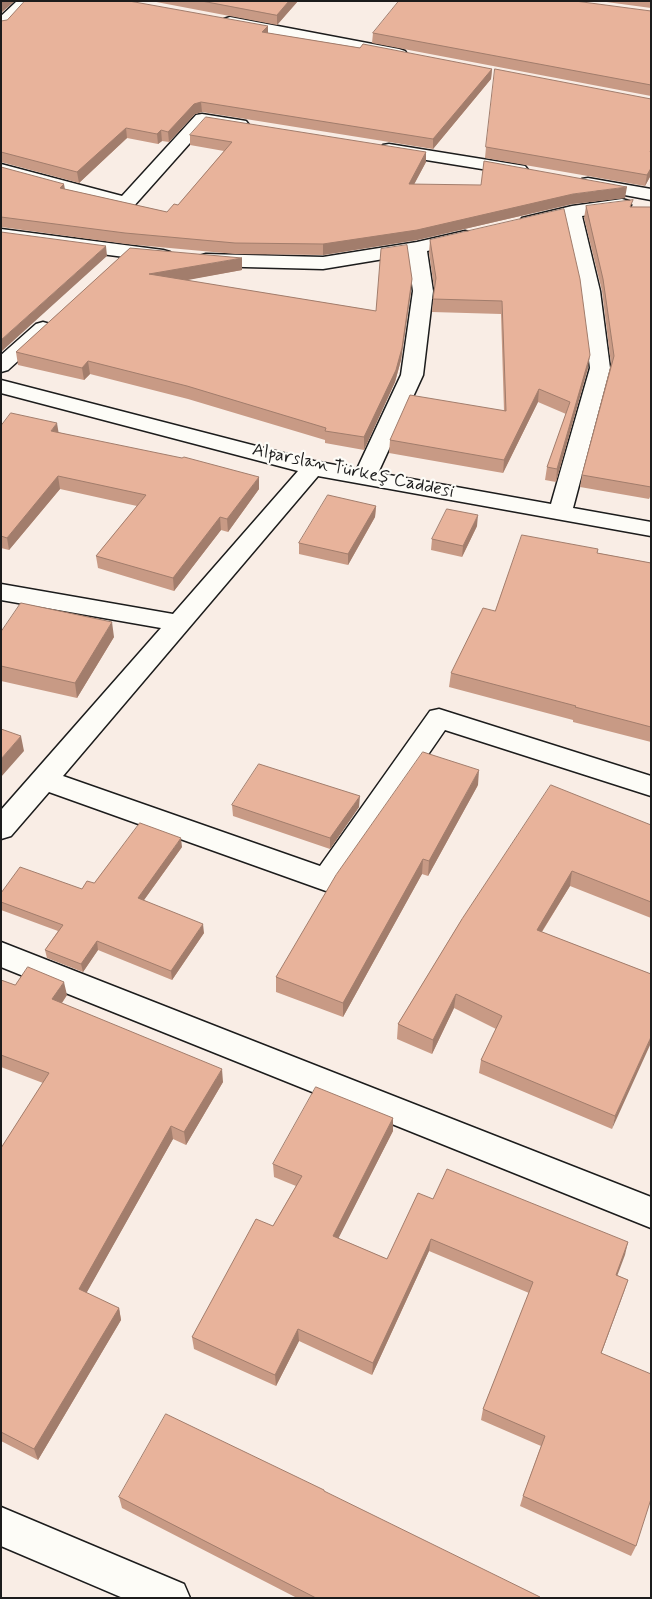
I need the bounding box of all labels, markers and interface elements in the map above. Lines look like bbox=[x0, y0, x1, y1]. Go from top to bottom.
street label: Alparslan Türkeş Caddesi bbox=[250, 440, 456, 504]

